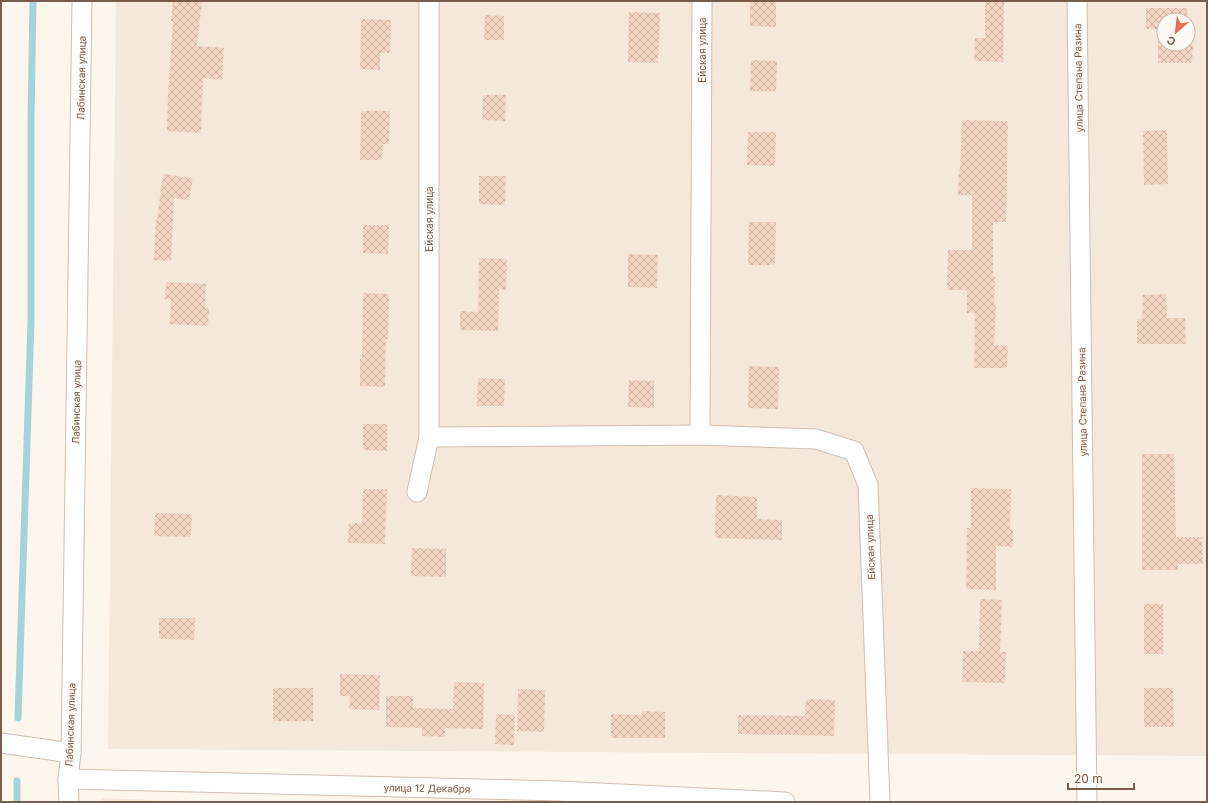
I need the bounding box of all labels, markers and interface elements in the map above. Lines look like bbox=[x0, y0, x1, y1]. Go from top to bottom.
north arrow bbox=[1156, 12, 1196, 52]
street label: Ейская улица bbox=[696, 17, 708, 83]
street label: улица Степана Разина bbox=[1071, 23, 1085, 133]
text: С bbox=[1164, 33, 1178, 49]
street label: Лабинская улица bbox=[74, 36, 88, 120]
street label: Ейская улица bbox=[423, 186, 435, 252]
street label: улица Степана Разина bbox=[1075, 347, 1089, 457]
street label: Лабинская улица bbox=[69, 360, 83, 444]
street label: Ейская улица bbox=[863, 514, 877, 580]
street label: Лабинская улица bbox=[63, 683, 77, 767]
scale bar bbox=[1068, 765, 1134, 791]
text: 20 m bbox=[1074, 771, 1103, 786]
street label: улица 12 Декабря bbox=[383, 781, 471, 795]

